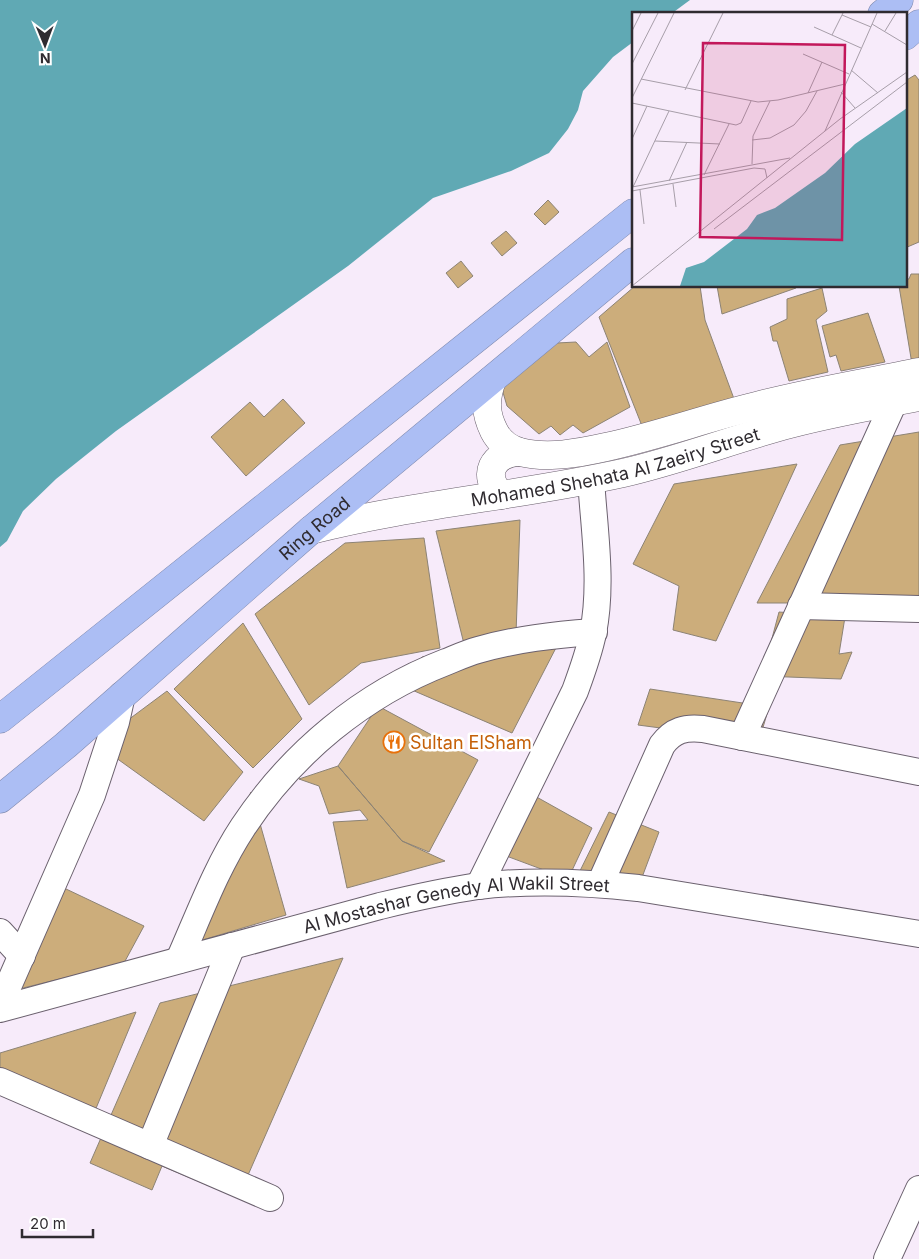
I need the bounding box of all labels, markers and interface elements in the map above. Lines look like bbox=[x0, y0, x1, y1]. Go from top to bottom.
inset map bbox=[632, 12, 906, 288]
north arrow bbox=[20, 20, 70, 70]
text: N bbox=[40, 50, 51, 67]
street label: Mohamed Shehata Al Zaeiry Street bbox=[469, 423, 762, 510]
street label: Ring Road bbox=[275, 492, 354, 564]
restaurant icon: Sultan ElSham bbox=[382, 730, 406, 754]
place label: Sultan ElSham bbox=[410, 732, 532, 753]
street label: Al Mostashar Genedy Al Wakil Street bbox=[301, 872, 611, 937]
scale bar bbox=[22, 1206, 94, 1238]
text: 20 m bbox=[30, 1214, 66, 1233]

